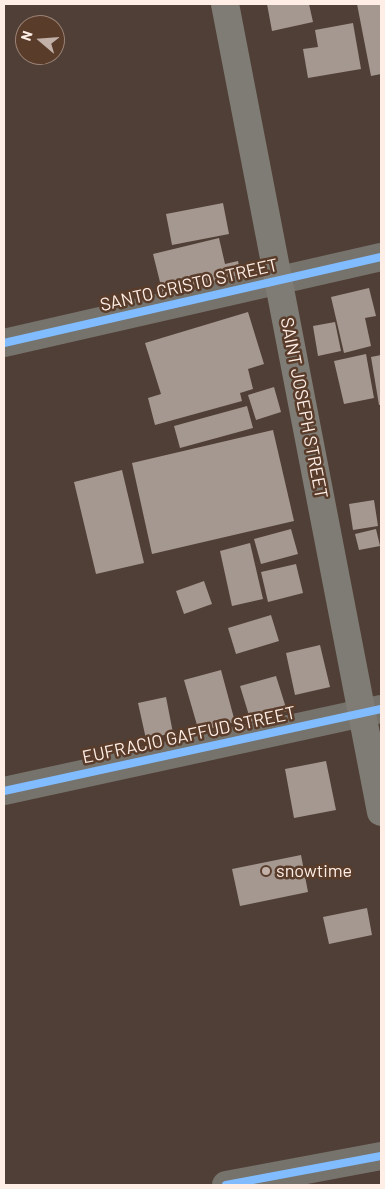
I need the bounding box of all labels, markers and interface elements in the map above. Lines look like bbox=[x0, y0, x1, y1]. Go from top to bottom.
north arrow bbox=[15, 15, 65, 65]
text: N bbox=[17, 28, 36, 43]
street label: SANTO CRISTO STREET bbox=[98, 254, 280, 316]
street label: SAINT JOSEPH STREET bbox=[276, 315, 332, 501]
street label: EUFRACIO GAFFUD STREET bbox=[80, 702, 298, 768]
place label: snowtime bbox=[276, 860, 352, 882]
marker: snowtime bbox=[260, 865, 272, 877]

